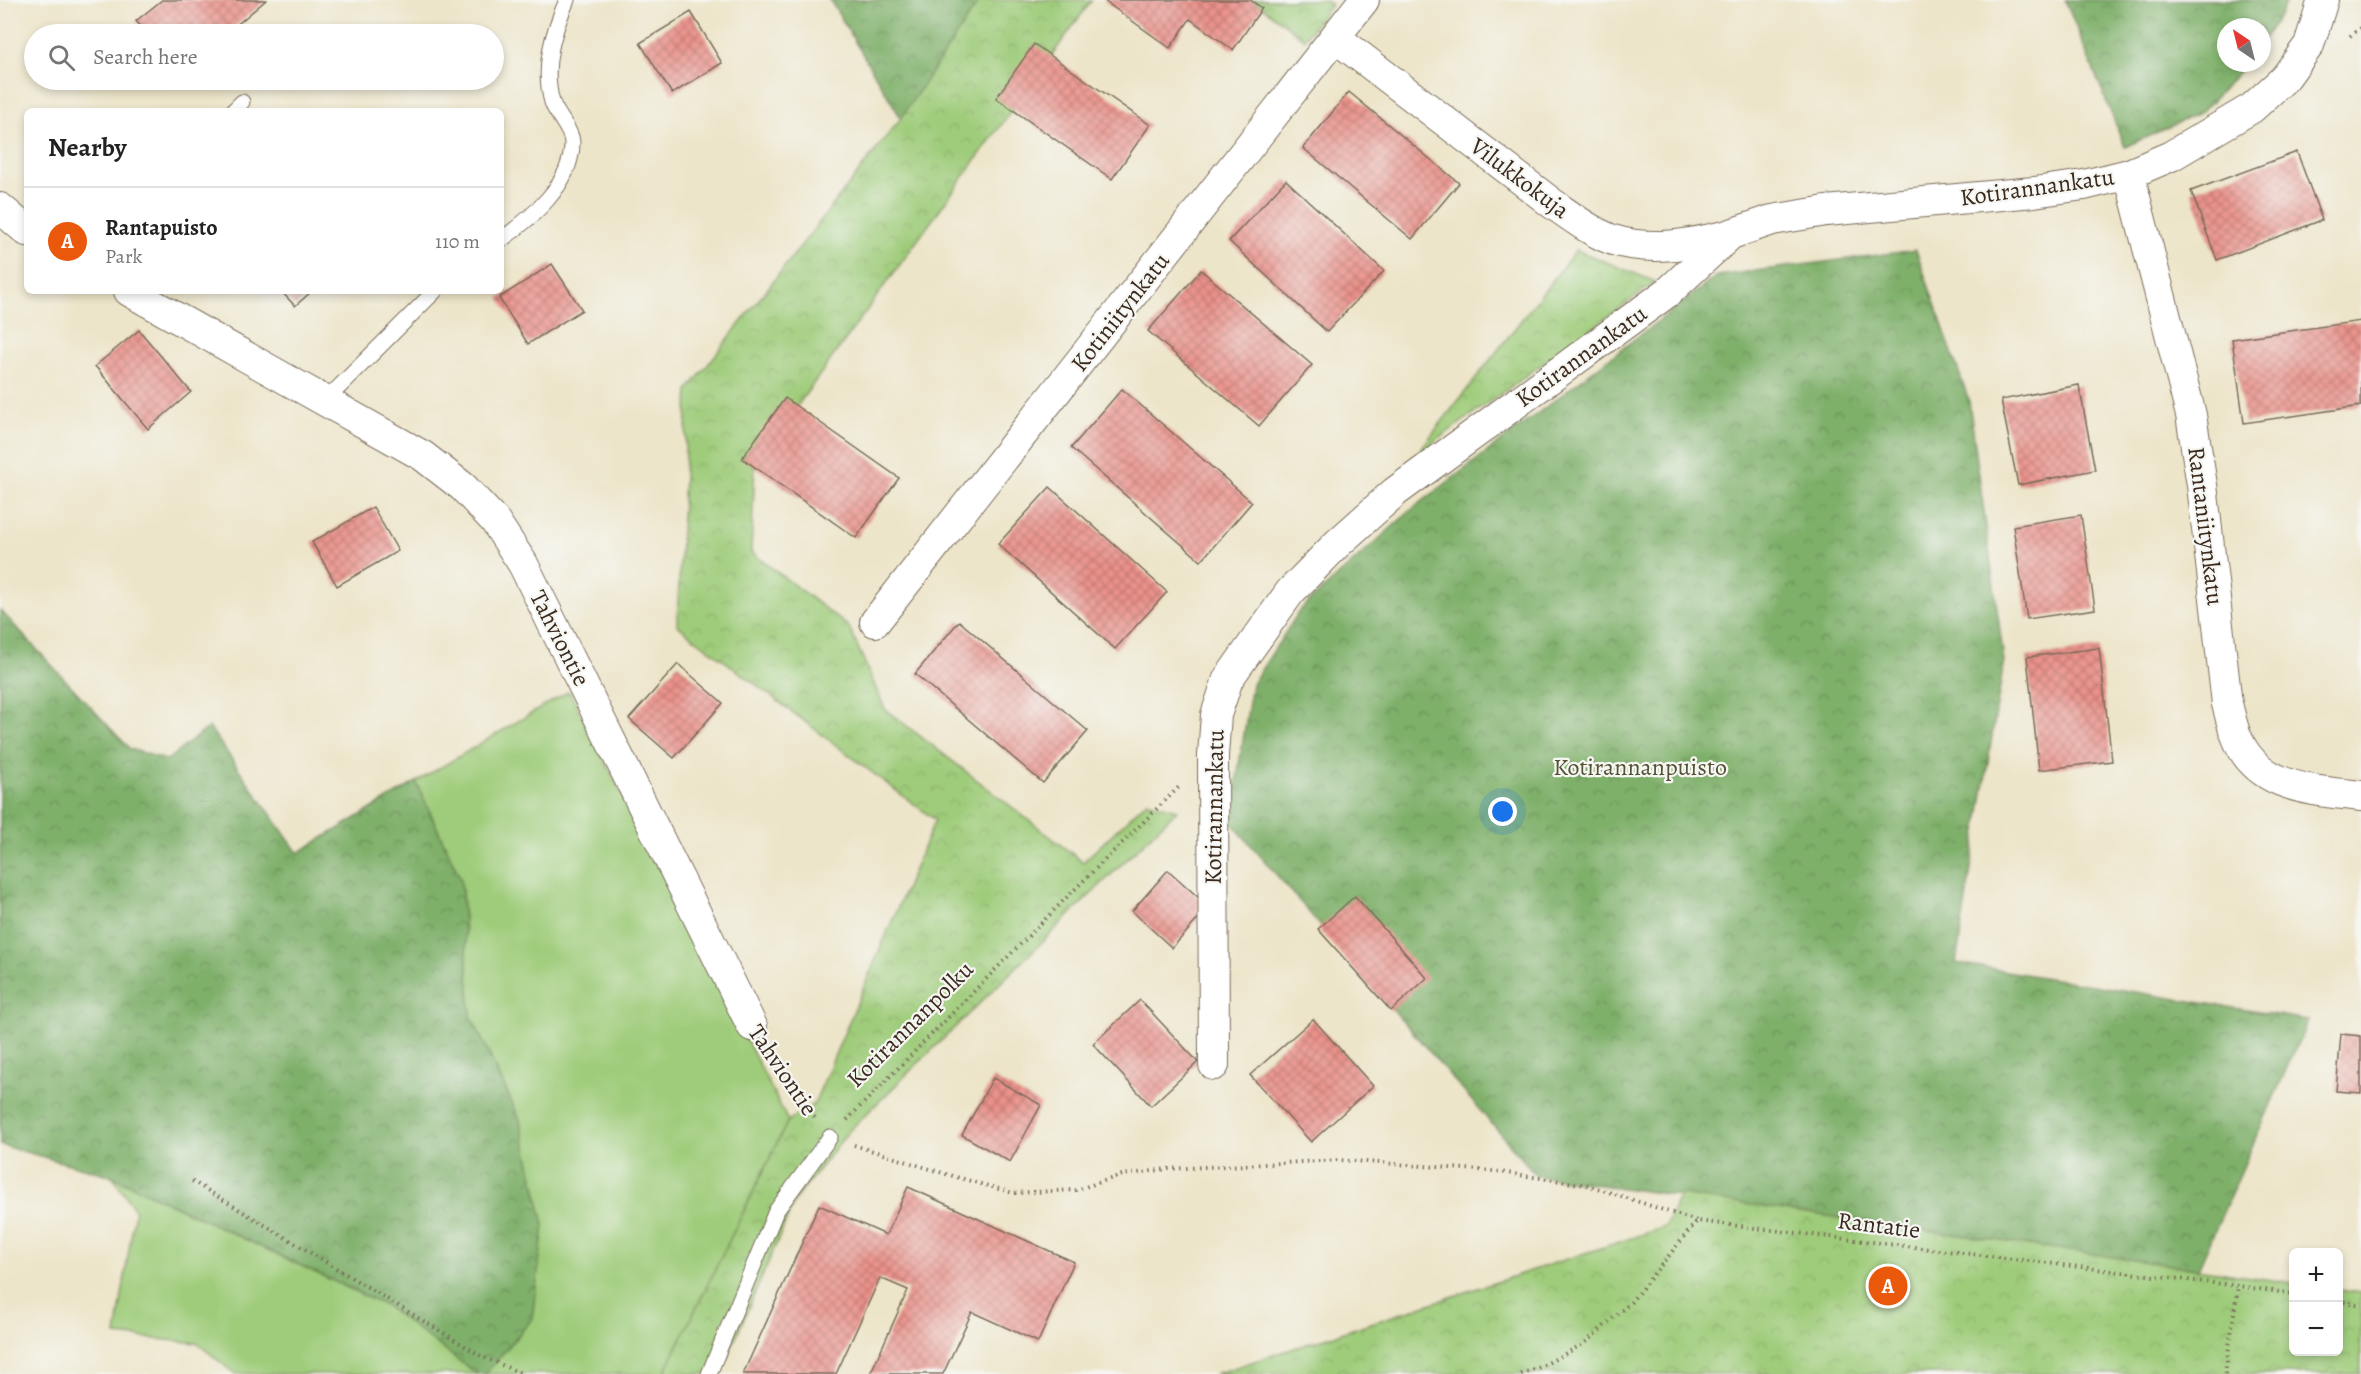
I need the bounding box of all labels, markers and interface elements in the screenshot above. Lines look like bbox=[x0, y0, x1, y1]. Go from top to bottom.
north arrow bbox=[2217, 18, 2271, 72]
search box bbox=[24, 24, 504, 90]
icon: search bbox=[45, 41, 78, 74]
text: Search here bbox=[93, 42, 198, 72]
street label: Vilukkokuja bbox=[1463, 129, 1577, 226]
text: Nearby bbox=[48, 130, 127, 165]
street label: Kotirannankatu bbox=[1958, 160, 2116, 214]
text: Rantapuisto bbox=[105, 213, 218, 243]
text: A bbox=[61, 228, 74, 255]
text: 110 m bbox=[435, 228, 480, 255]
text: Park bbox=[105, 243, 143, 270]
street label: Kotiniitynkatu bbox=[1063, 246, 1177, 378]
street label: Kotirannankatu bbox=[1509, 297, 1653, 415]
street label: Rantaniitynkatu bbox=[2180, 445, 2232, 607]
street label: Tahviontie bbox=[522, 585, 598, 691]
street label: Kotirannankatu bbox=[1197, 729, 1231, 885]
park label: Kotirannanpuisto bbox=[1553, 751, 1727, 783]
your location bbox=[1488, 797, 1517, 826]
street label: Kotirannanpolku bbox=[840, 954, 980, 1094]
street label: Tahviontie bbox=[741, 1018, 825, 1122]
street label: Rantatie bbox=[1836, 1204, 1922, 1246]
map controls bbox=[2289, 1248, 2343, 1356]
button: + bbox=[2289, 1248, 2343, 1302]
pin: A bbox=[1868, 1264, 1908, 1308]
button: − bbox=[2289, 1302, 2343, 1356]

